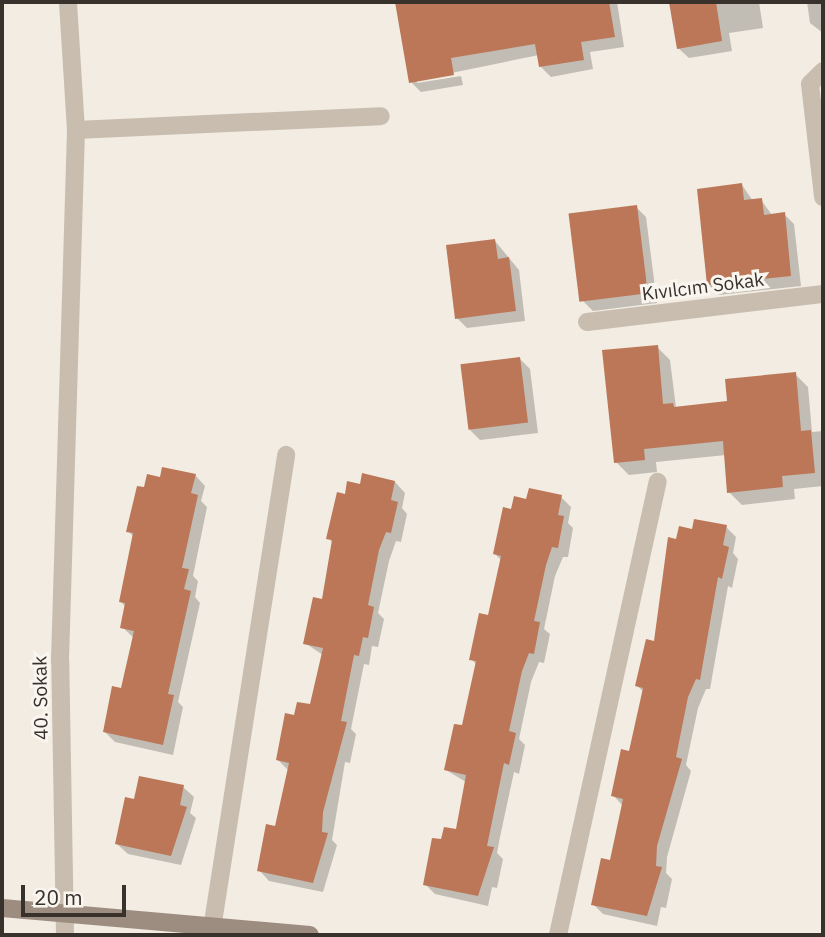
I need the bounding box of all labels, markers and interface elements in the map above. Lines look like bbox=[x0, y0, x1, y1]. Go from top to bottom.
street label: Kıvılcım Sokak bbox=[641, 268, 765, 306]
street label: 40. Sokak bbox=[29, 656, 53, 740]
scale bar bbox=[24, 870, 130, 914]
text: 20 m bbox=[34, 883, 83, 911]

